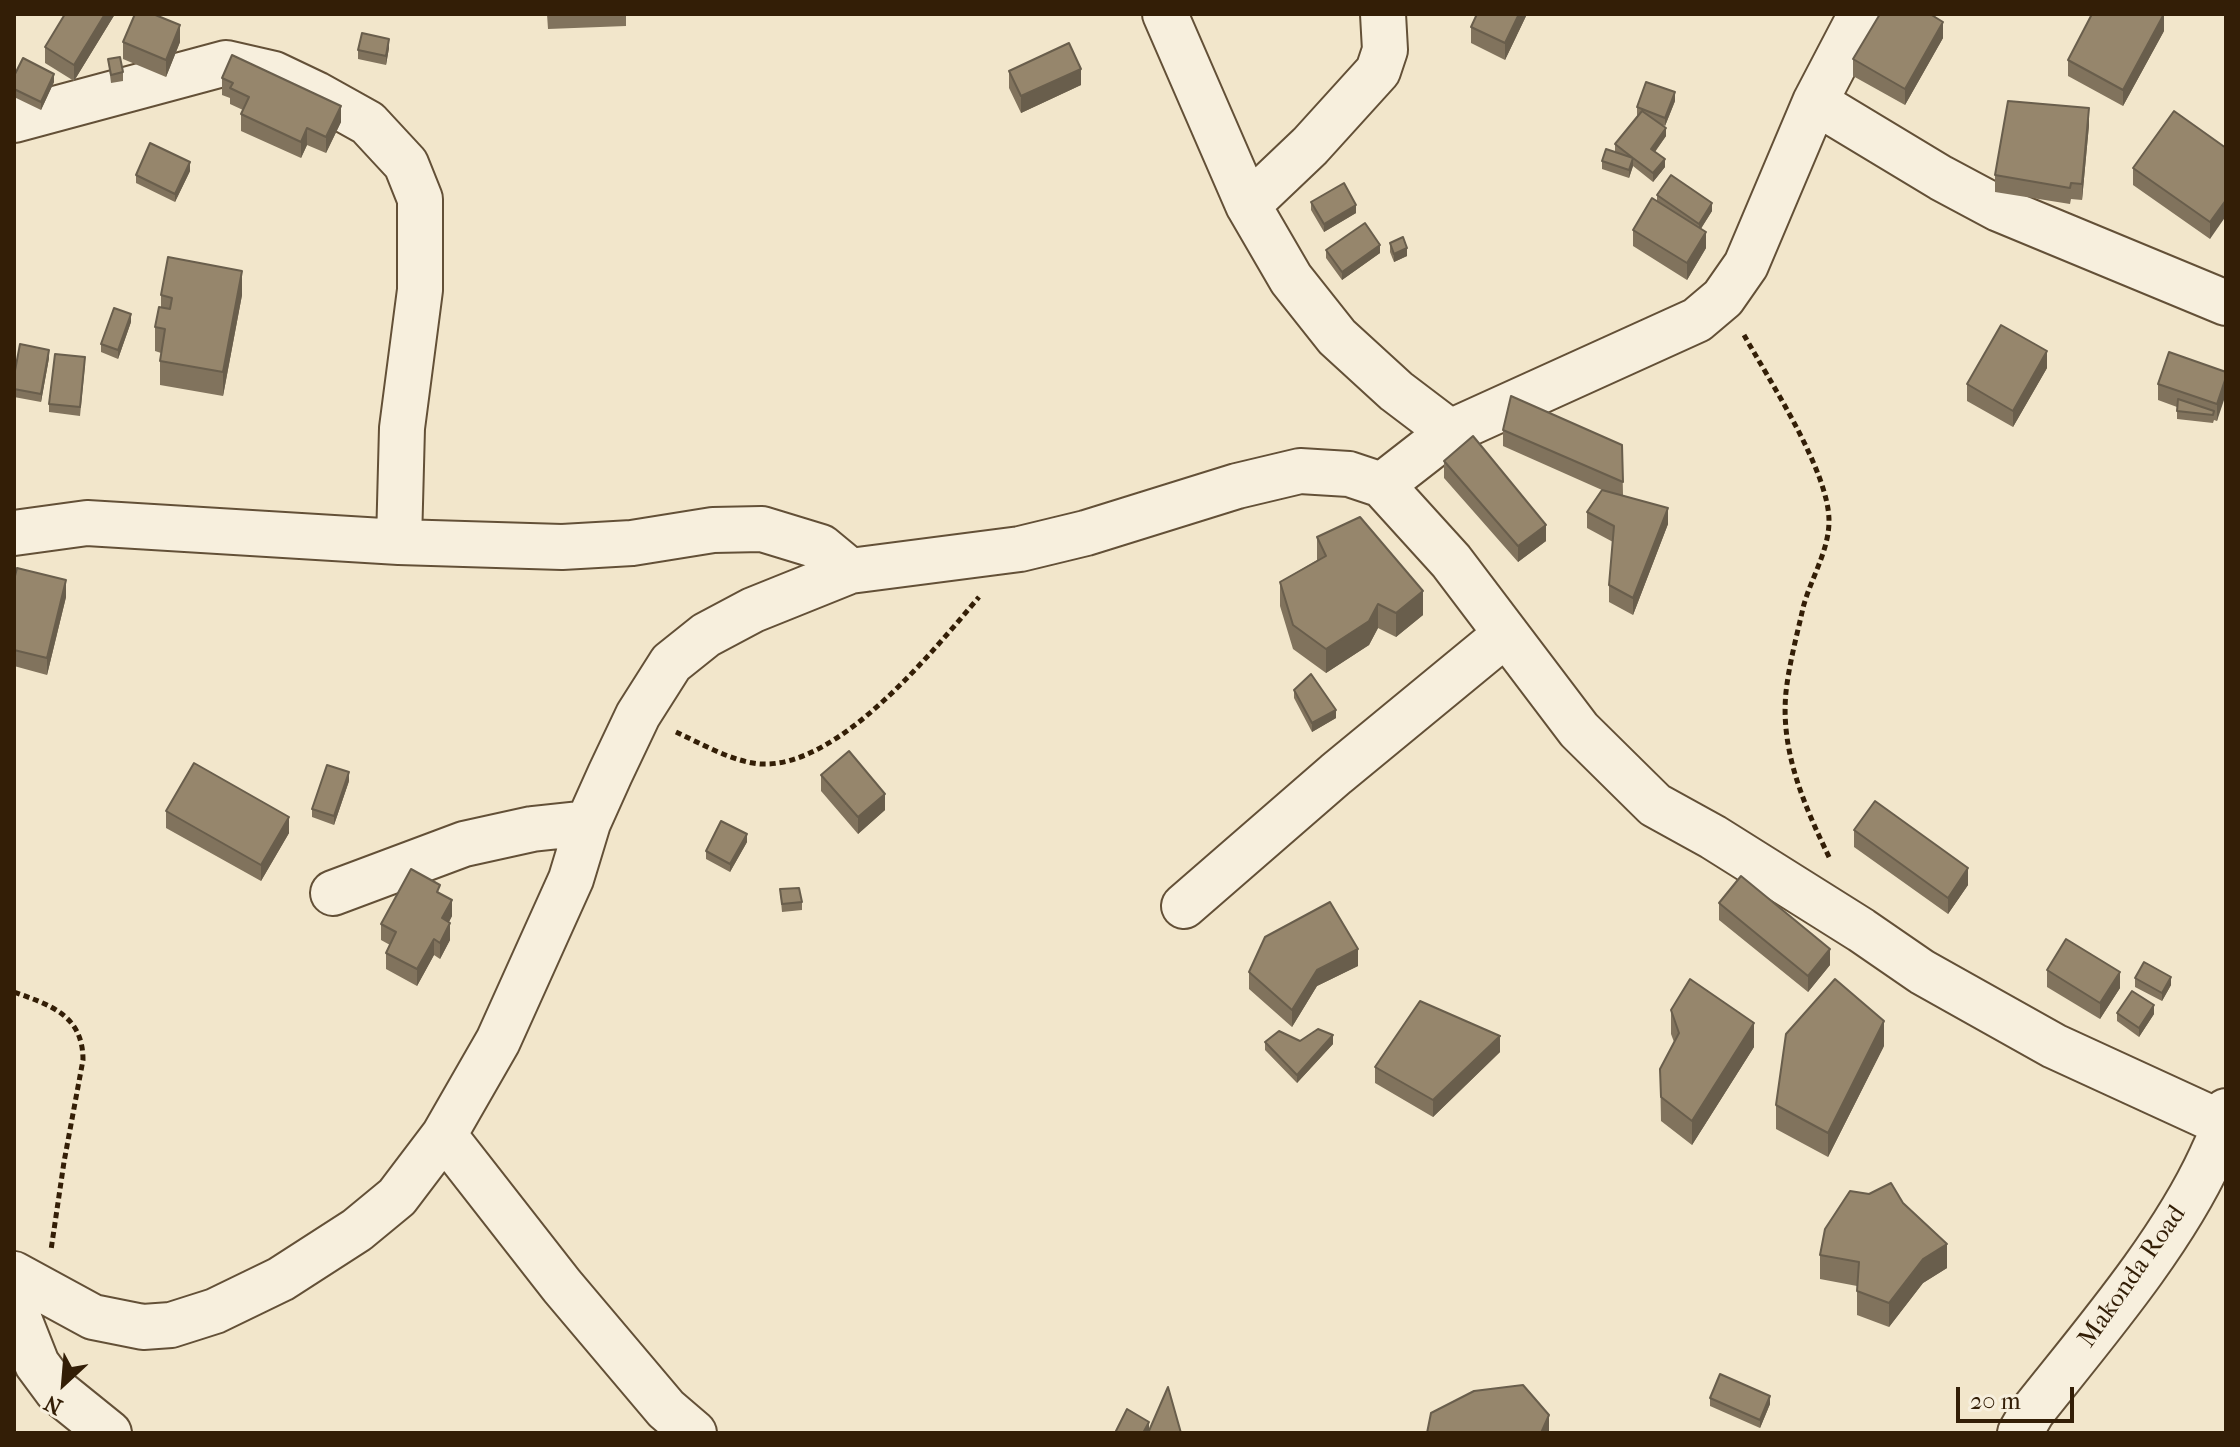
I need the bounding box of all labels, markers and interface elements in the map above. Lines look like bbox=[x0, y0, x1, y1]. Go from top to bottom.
street label: Makonda Road bbox=[2073, 1200, 2193, 1354]
north arrow bbox=[24, 1343, 104, 1423]
scale bar bbox=[1960, 1371, 2078, 1421]
text: 20 m bbox=[1970, 1387, 2021, 1415]
text: N bbox=[40, 1389, 67, 1420]

